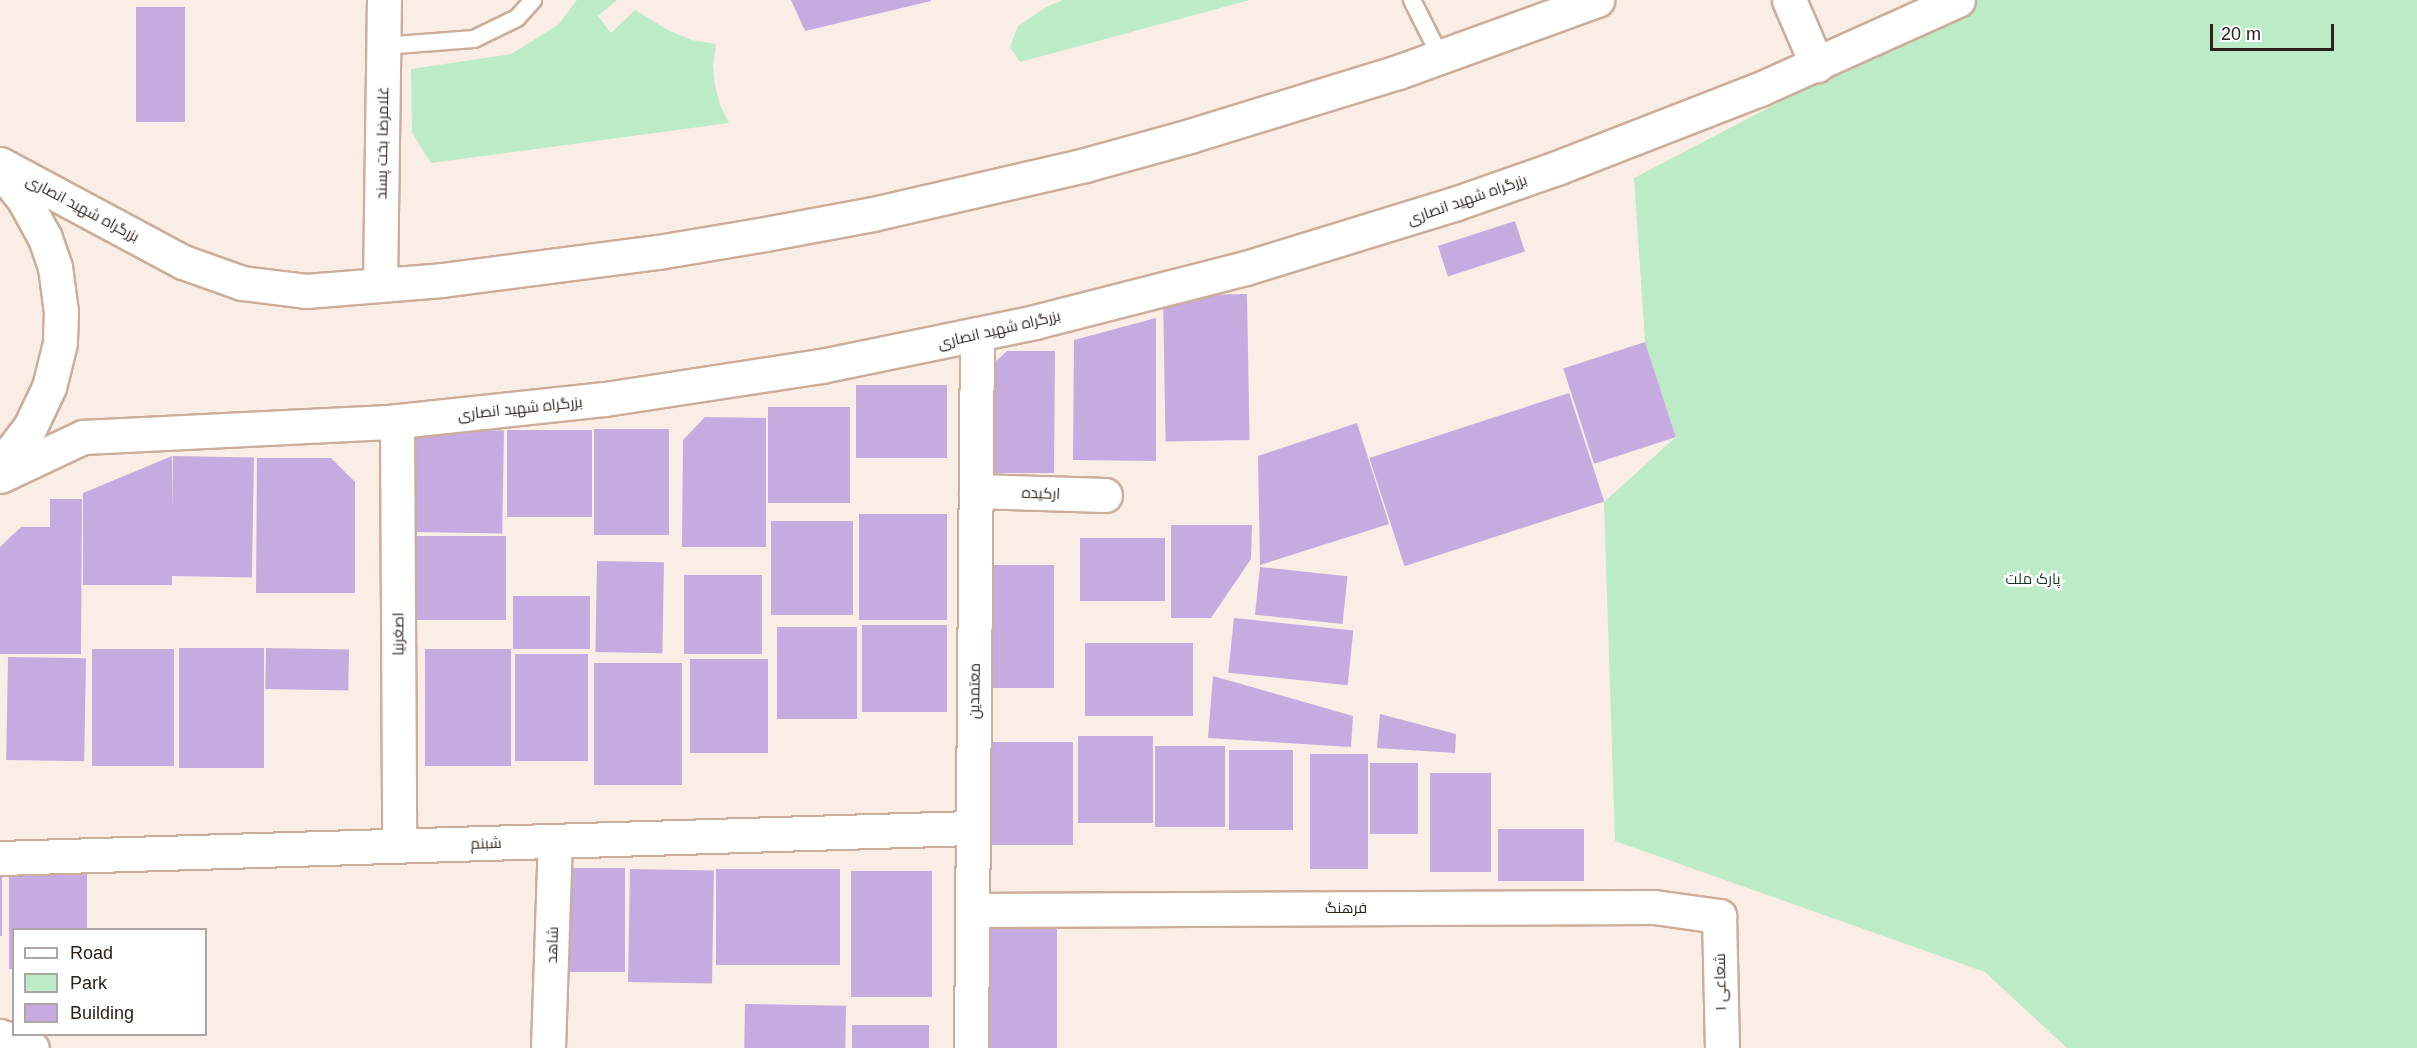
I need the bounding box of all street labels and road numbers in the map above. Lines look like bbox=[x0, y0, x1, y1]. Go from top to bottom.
street label: غلامرضا بخت پسند bbox=[372, 86, 392, 200]
street label: بزرگراه شهید انصاری bbox=[1405, 170, 1529, 228]
street label: بزرگراه شهید انصاری bbox=[23, 171, 143, 245]
street label: بزرگراه شهید انصاری bbox=[936, 306, 1062, 352]
street label: بزرگراه شهید انصاری bbox=[457, 392, 583, 424]
street label: ارکیده bbox=[1021, 483, 1061, 503]
street label: اصغرنیا bbox=[389, 612, 407, 656]
street label: معتمدین bbox=[965, 663, 983, 719]
street label: شبنم bbox=[470, 833, 502, 853]
street label: فرهنگ bbox=[1325, 899, 1367, 917]
street label: شاهد bbox=[542, 926, 562, 964]
street label: شعاعی ۱ bbox=[1711, 953, 1729, 1011]

